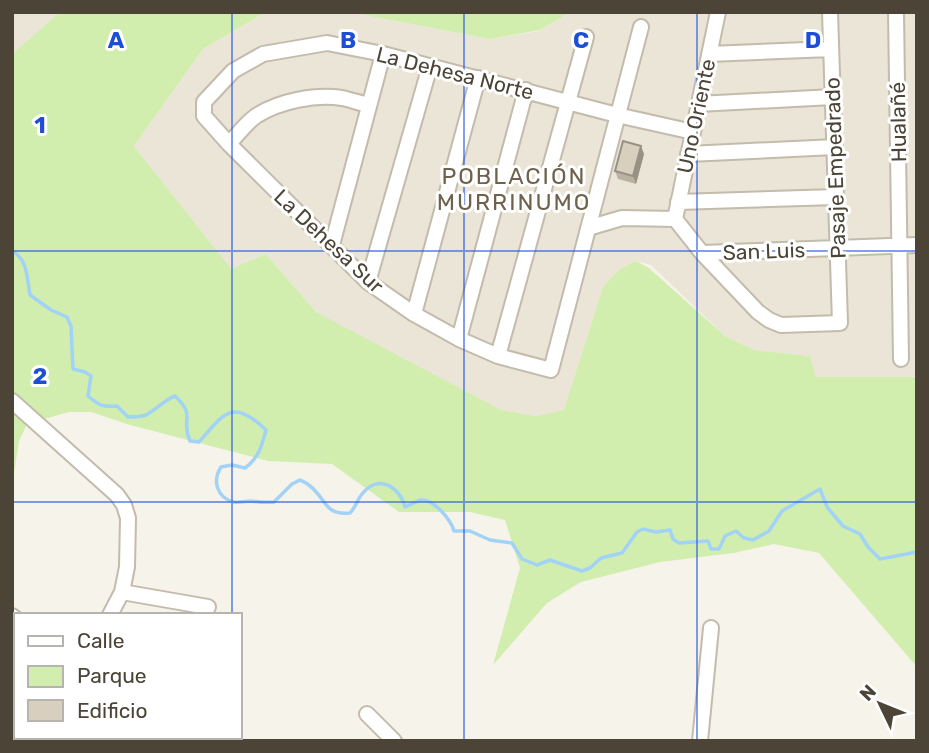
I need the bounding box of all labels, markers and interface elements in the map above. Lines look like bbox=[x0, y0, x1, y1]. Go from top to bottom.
text: A bbox=[108, 26, 125, 54]
text: B bbox=[340, 26, 356, 54]
text: C bbox=[573, 26, 589, 54]
text: D bbox=[805, 26, 821, 54]
street label: La Dehesa Norte bbox=[374, 41, 536, 105]
street label: Uno Oriente bbox=[672, 57, 720, 175]
street label: Pasaje Empedrado bbox=[819, 77, 851, 259]
street label: Hualañé bbox=[885, 82, 911, 162]
text: 1 bbox=[34, 111, 46, 139]
district label: POBLACIÓN MURRINUMO bbox=[437, 162, 591, 216]
street label: La Dehesa Sur bbox=[269, 184, 389, 298]
street label: San Luis bbox=[722, 237, 806, 265]
text: 2 bbox=[33, 362, 47, 390]
legend bbox=[14, 613, 242, 739]
text: Calle bbox=[77, 628, 125, 653]
text: Parque bbox=[77, 663, 147, 688]
north arrow bbox=[845, 669, 915, 739]
text: N bbox=[855, 680, 881, 706]
text: Edificio bbox=[77, 698, 147, 723]

